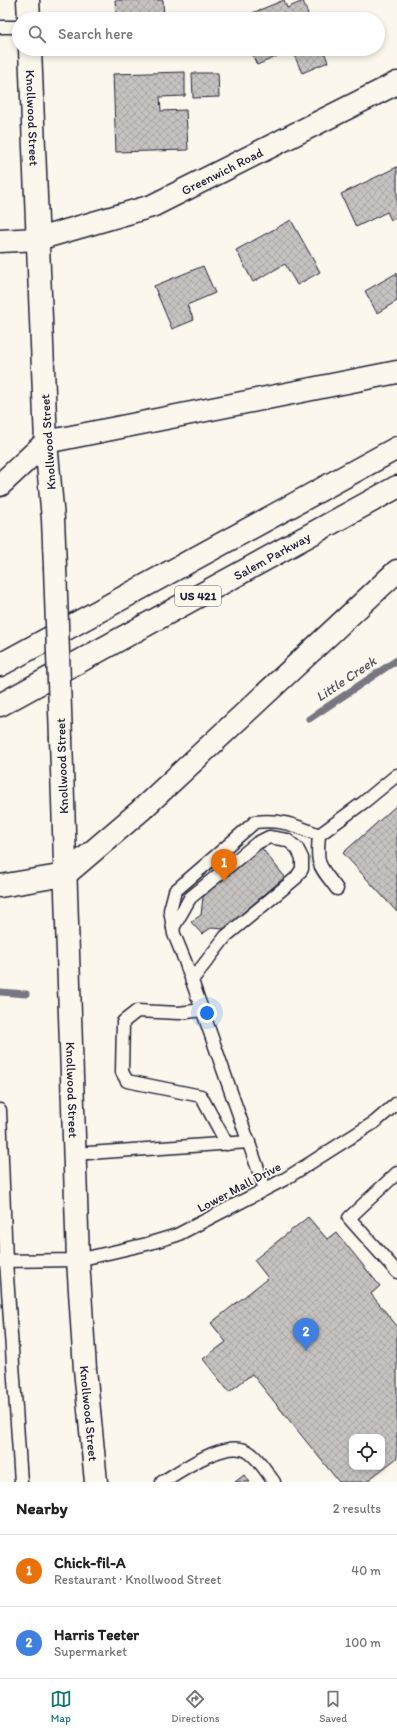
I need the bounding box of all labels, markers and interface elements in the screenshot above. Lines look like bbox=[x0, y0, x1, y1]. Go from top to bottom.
search box bbox=[12, 12, 385, 56]
icon: search bbox=[26, 23, 48, 45]
text: Search here bbox=[58, 25, 133, 43]
street label: Knollwood Street bbox=[23, 70, 42, 166]
street label: Greenwich Road bbox=[179, 144, 265, 198]
street label: Knollwood Street bbox=[37, 393, 59, 490]
street label: Salem Parkway bbox=[231, 529, 313, 583]
road number: US 421 bbox=[175, 586, 221, 606]
water label: Little Creek bbox=[313, 652, 380, 705]
street label: Knollwood Street bbox=[53, 718, 71, 814]
pin: 1 bbox=[211, 849, 237, 882]
your location bbox=[197, 1003, 217, 1023]
street label: Knollwood Street bbox=[63, 1042, 82, 1138]
street label: Lower Mall Drive bbox=[195, 1159, 283, 1215]
pin: 2 bbox=[293, 1318, 319, 1351]
street label: Knollwood Street bbox=[77, 1365, 101, 1462]
map controls bbox=[349, 1434, 385, 1470]
button: locate bbox=[349, 1434, 385, 1470]
text: Nearby bbox=[16, 1498, 68, 1518]
text: 2 results bbox=[333, 1501, 381, 1516]
text: Chick-fil-A bbox=[54, 1554, 126, 1572]
text: 1 bbox=[26, 1563, 32, 1578]
text: 40 m bbox=[351, 1563, 381, 1578]
text: Restaurant · Knollwood Street bbox=[54, 1572, 221, 1587]
text: Harris Teeter bbox=[54, 1626, 139, 1644]
text: 2 bbox=[26, 1635, 32, 1650]
text: 100 m bbox=[345, 1635, 381, 1650]
text: Supermarket bbox=[54, 1644, 127, 1659]
tab: Map bbox=[50, 1688, 72, 1725]
tab: Directions bbox=[171, 1688, 220, 1725]
tab: Saved bbox=[319, 1688, 347, 1725]

